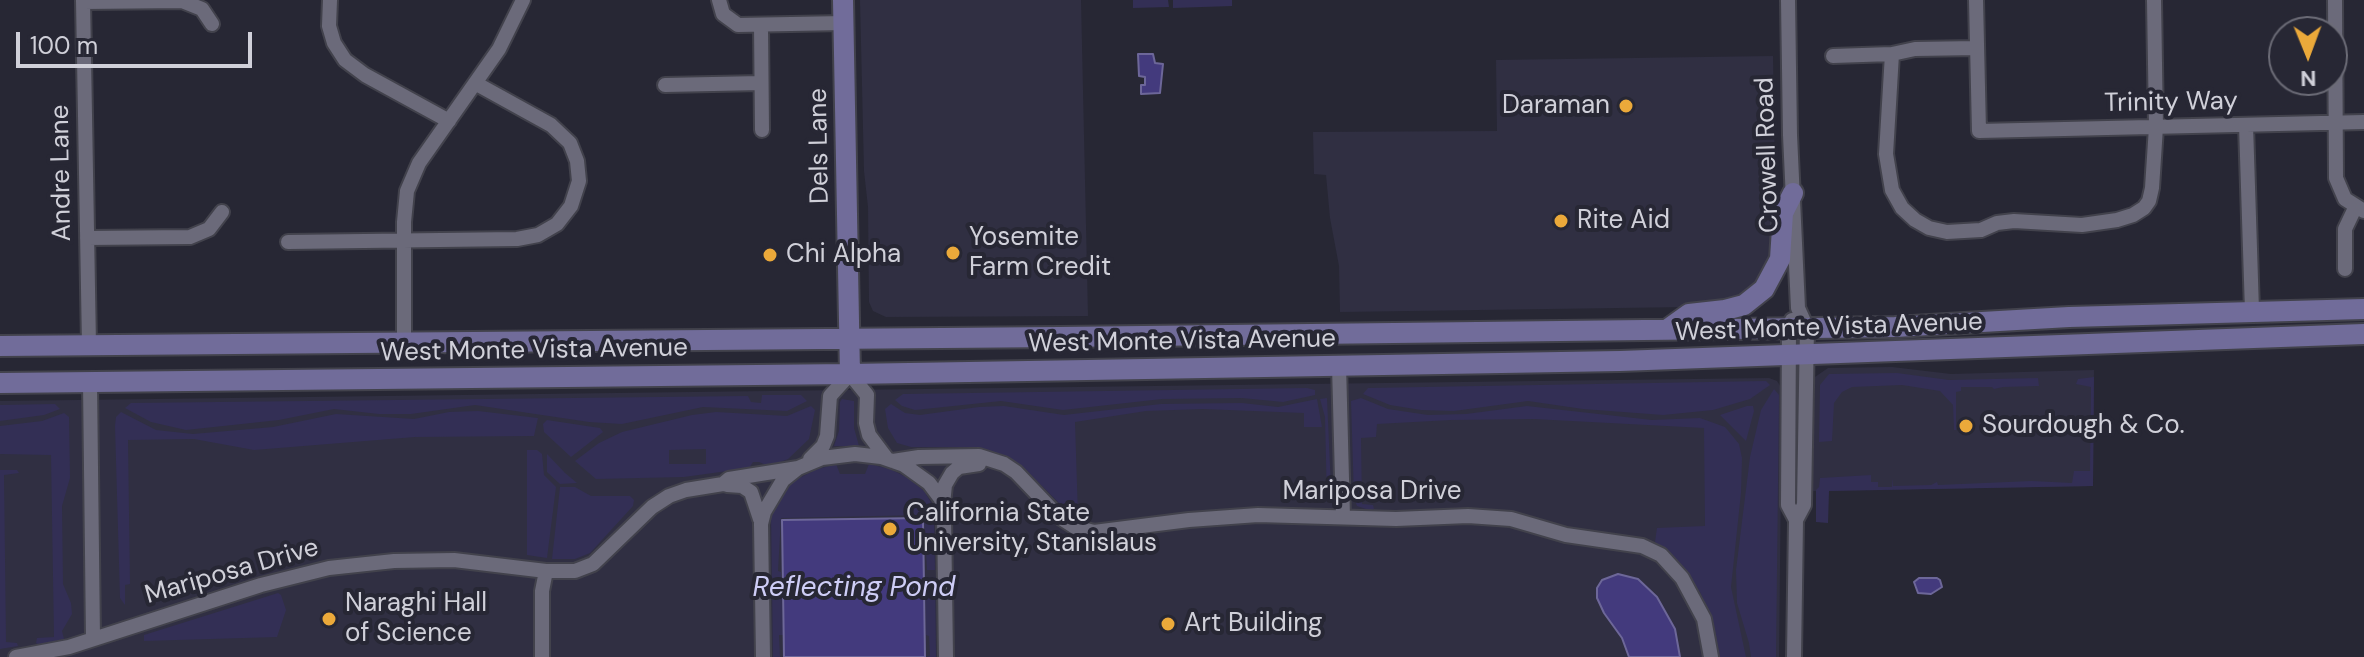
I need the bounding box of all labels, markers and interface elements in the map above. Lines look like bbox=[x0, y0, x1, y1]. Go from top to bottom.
scale bar bbox=[20, 16, 256, 66]
north arrow bbox=[2268, 16, 2348, 96]
text: 100 m bbox=[30, 30, 98, 61]
text: N bbox=[2300, 64, 2317, 93]
street label: Crowell Road bbox=[1750, 77, 1786, 233]
street label: Trinity Way bbox=[2104, 86, 2238, 120]
street label: Dels Lane bbox=[803, 88, 837, 204]
place label: Daraman bbox=[1502, 90, 1610, 122]
marker: Daraman bbox=[1617, 97, 1635, 115]
street label: Andre Lane bbox=[45, 104, 79, 242]
place label: Rite Aid bbox=[1577, 205, 1670, 237]
marker: Rite Aid bbox=[1552, 212, 1570, 230]
place label: Yosemite Farm Credit bbox=[969, 222, 1111, 284]
place label: Chi Alpha bbox=[786, 239, 901, 271]
marker: Yosemite Farm Credit bbox=[944, 244, 962, 262]
marker: Chi Alpha bbox=[761, 246, 779, 264]
street label: West Monte Vista Avenue bbox=[1675, 307, 1983, 349]
street label: West Monte Vista Avenue bbox=[1028, 324, 1336, 360]
street label: West Monte Vista Avenue bbox=[380, 333, 688, 369]
place label: Sourdough & Co. bbox=[1982, 410, 2185, 442]
marker: Sourdough & Co. bbox=[1957, 417, 1975, 435]
street label: Mariposa Drive bbox=[1282, 476, 1462, 508]
place label: California State University, Stanislaus bbox=[906, 498, 1157, 560]
marker: California State University, Stanislaus bbox=[881, 520, 899, 538]
street label: Mariposa Drive bbox=[142, 532, 322, 612]
water label: Reflecting Pond bbox=[753, 572, 955, 606]
place label: Naraghi Hall of Science bbox=[345, 588, 487, 650]
place label: Art Building bbox=[1184, 608, 1323, 640]
marker: Naraghi Hall of Science bbox=[320, 610, 338, 628]
marker: Art Building bbox=[1159, 615, 1177, 633]

